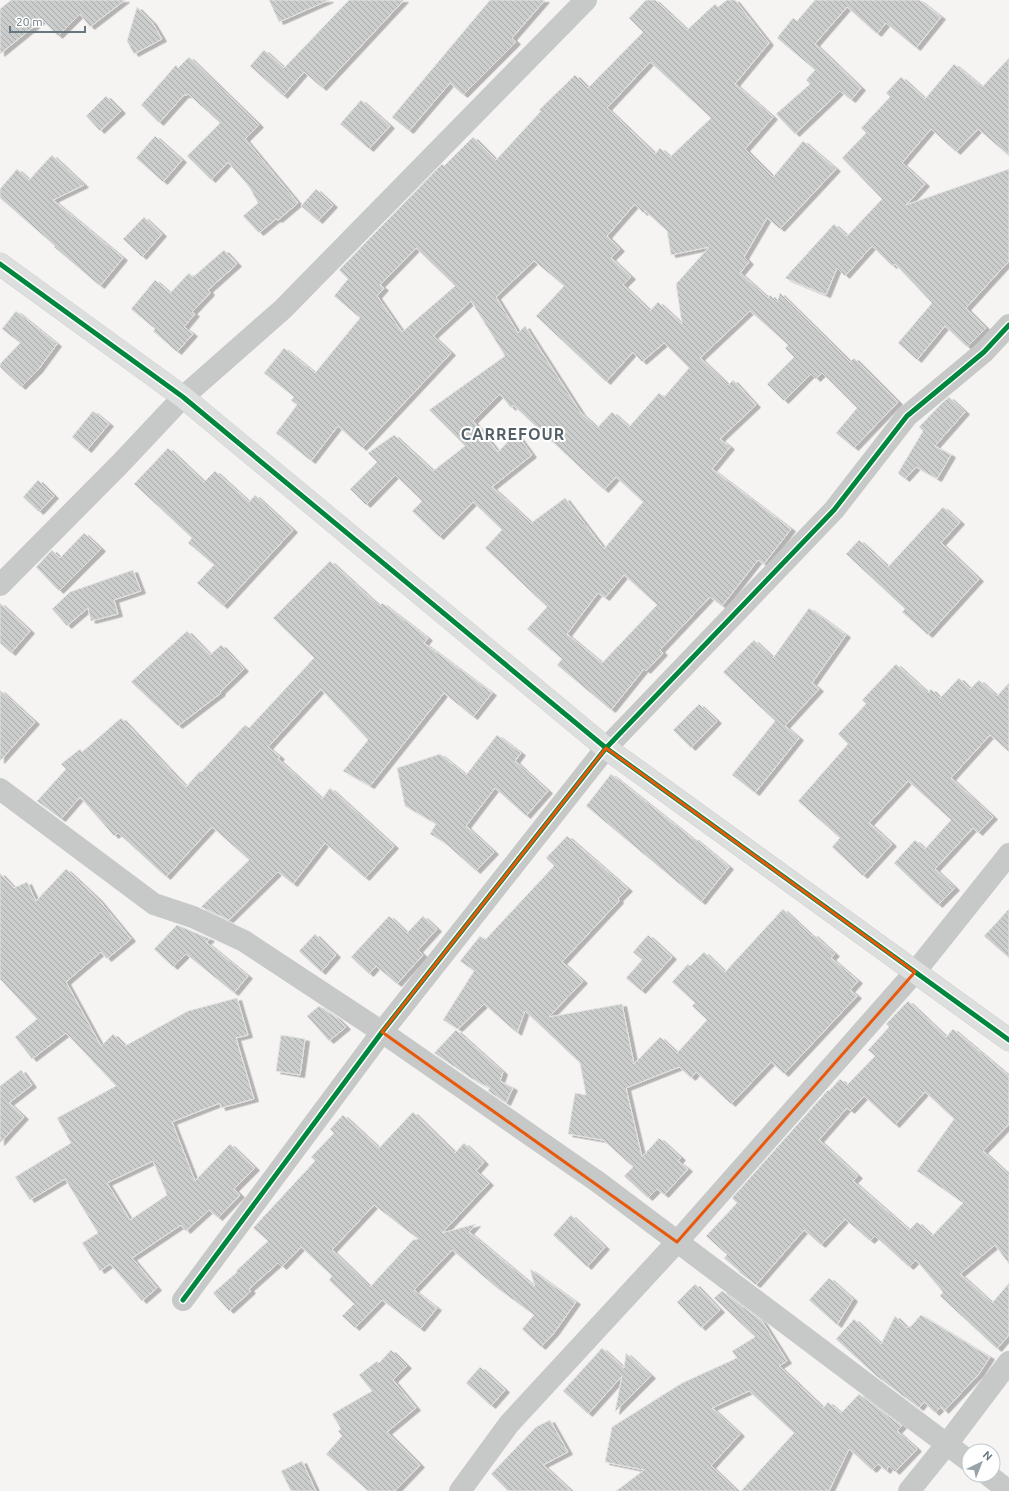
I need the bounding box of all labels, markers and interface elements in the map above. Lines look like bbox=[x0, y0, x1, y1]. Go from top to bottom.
scale bar bbox=[10, 8, 85, 34]
text: 20 m bbox=[16, 15, 43, 28]
district label: CARREFOUR bbox=[461, 425, 565, 443]
north arrow bbox=[961, 1443, 1001, 1483]
text: N bbox=[981, 1448, 995, 1463]

